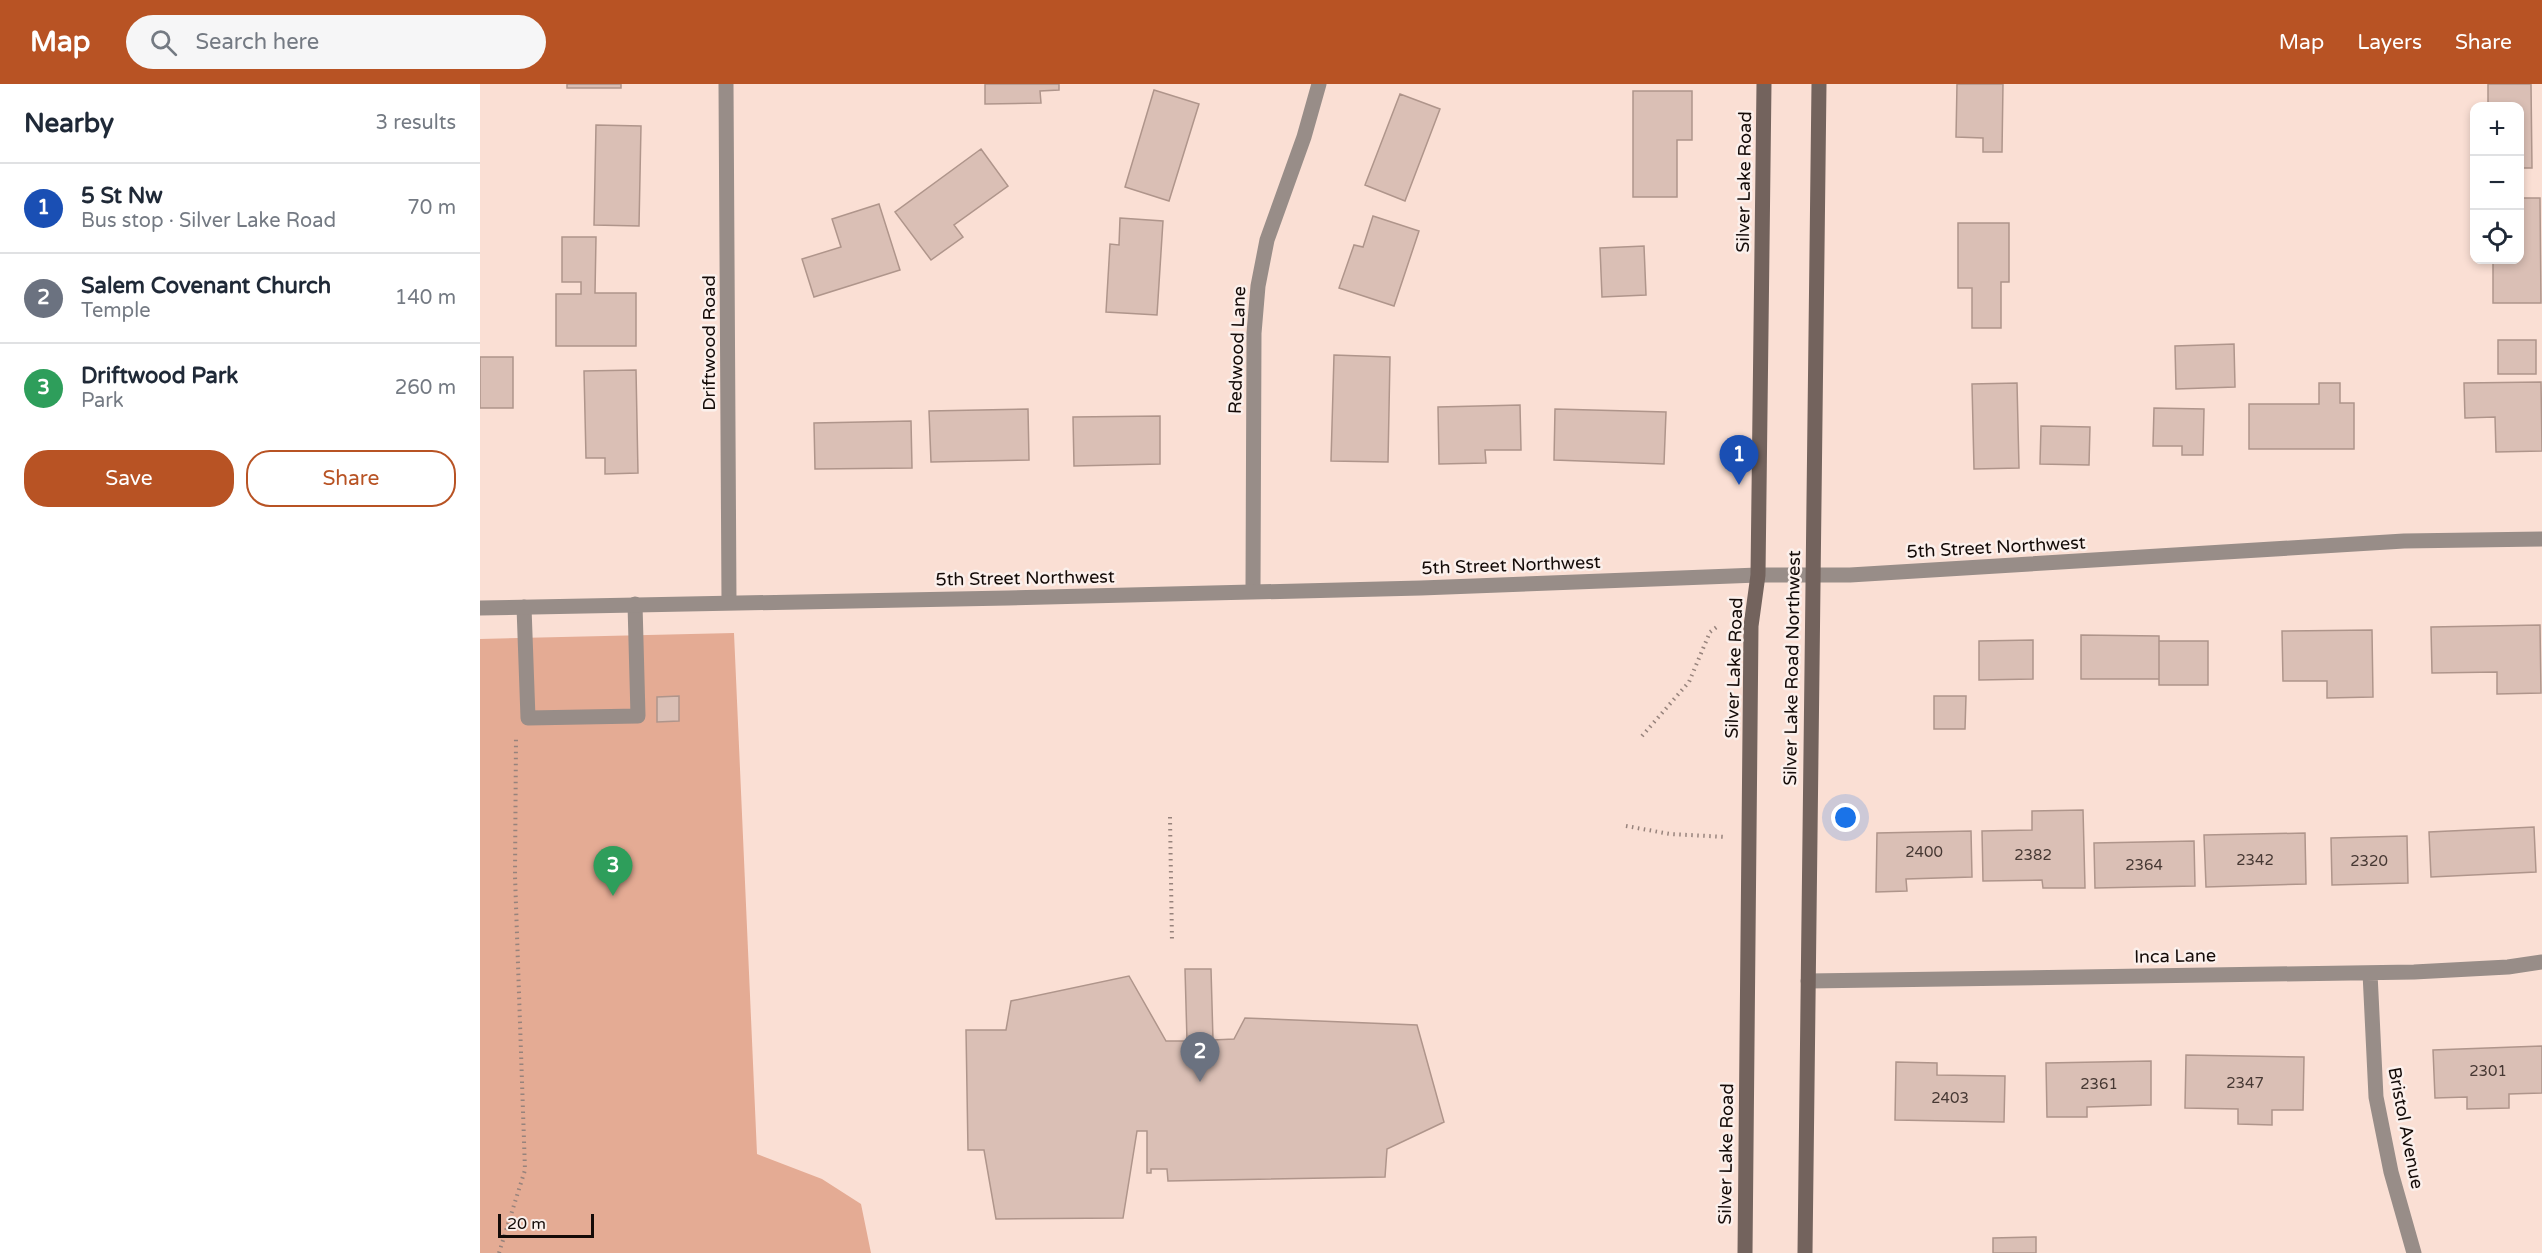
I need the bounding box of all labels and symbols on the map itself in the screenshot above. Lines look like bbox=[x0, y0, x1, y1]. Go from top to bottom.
street label: Silver Lake Road bbox=[1732, 111, 1756, 253]
street label: Driftwood Road bbox=[698, 275, 720, 411]
street label: Redwood Lane bbox=[1224, 286, 1250, 414]
pin: 1 bbox=[1720, 436, 1758, 485]
street label: 5th Street Northwest bbox=[1906, 531, 2086, 563]
street label: Silver Lake Road Northwest bbox=[1779, 550, 1805, 786]
street label: 5th Street Northwest bbox=[1421, 551, 1601, 579]
street label: 5th Street Northwest bbox=[935, 565, 1115, 591]
street label: Silver Lake Road bbox=[1721, 597, 1747, 739]
your location bbox=[1831, 803, 1860, 832]
house number: 2400 bbox=[1905, 843, 1943, 861]
pin: 3 bbox=[594, 846, 632, 896]
house number: 2382 bbox=[2014, 846, 2052, 864]
house number: 2342 bbox=[2236, 851, 2274, 869]
house number: 2320 bbox=[2350, 852, 2388, 870]
house number: 2364 bbox=[2125, 856, 2163, 874]
street label: Inca Lane bbox=[2134, 944, 2216, 968]
pin: 2 bbox=[1180, 1032, 1220, 1082]
house number: 2301 bbox=[2469, 1062, 2507, 1080]
street label: Bristol Avenue bbox=[2383, 1065, 2429, 1191]
house number: 2347 bbox=[2226, 1074, 2264, 1092]
house number: 2361 bbox=[2080, 1075, 2118, 1093]
street label: Silver Lake Road bbox=[1714, 1083, 1738, 1225]
house number: 2403 bbox=[1931, 1089, 1969, 1107]
scale bar bbox=[498, 1211, 594, 1238]

